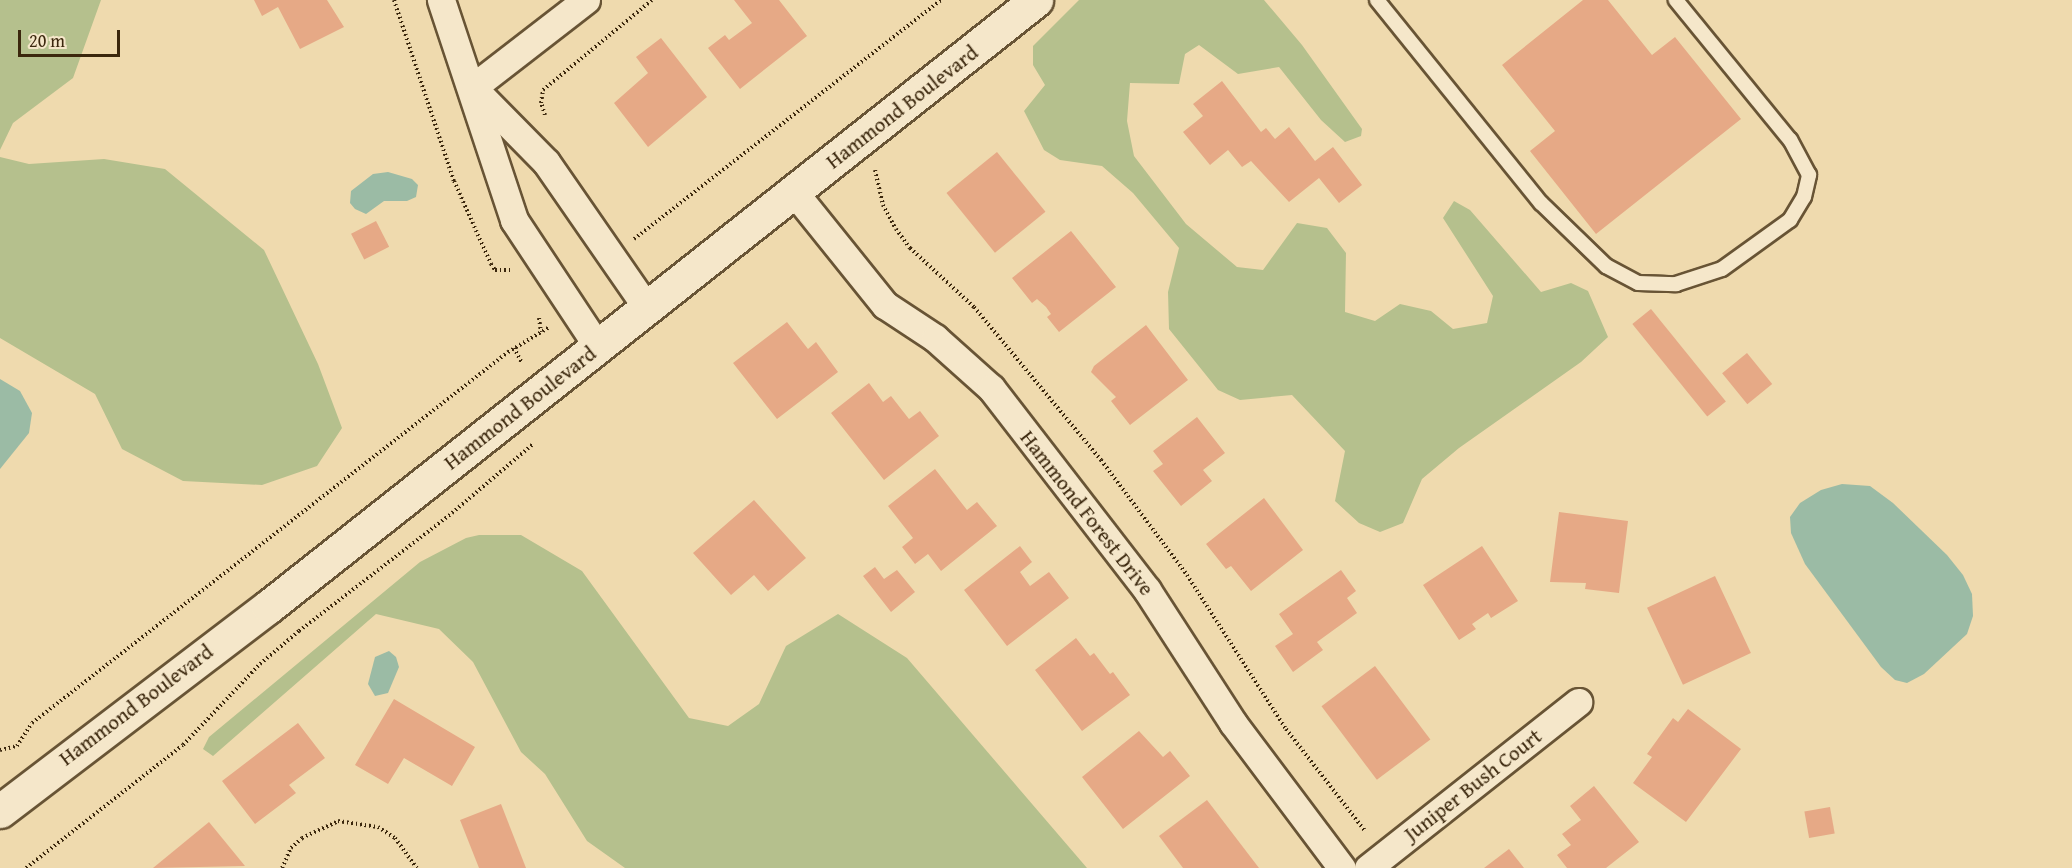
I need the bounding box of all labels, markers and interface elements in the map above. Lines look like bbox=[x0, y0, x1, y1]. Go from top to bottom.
scale bar bbox=[21, 18, 123, 56]
text: 20 m bbox=[29, 27, 65, 54]
street label: Hammond Boulevard bbox=[821, 40, 983, 174]
street label: Hammond Boulevard bbox=[439, 341, 601, 475]
street label: Hammond Forest Drive bbox=[1015, 426, 1159, 600]
street label: Hammond Boulevard bbox=[54, 639, 218, 771]
street label: Juniper Bush Court bbox=[1399, 723, 1547, 847]

